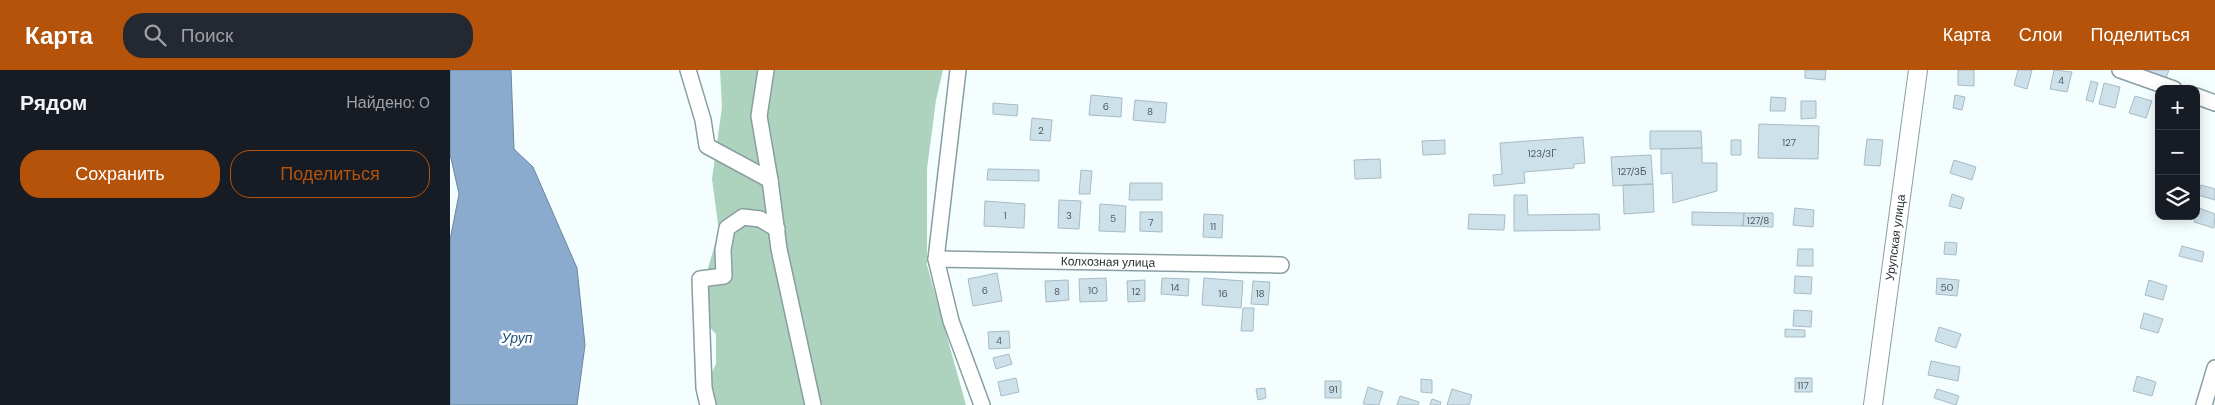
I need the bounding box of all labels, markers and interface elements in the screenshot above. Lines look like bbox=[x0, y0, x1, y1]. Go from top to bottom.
search box bbox=[123, 13, 473, 58]
text: Карта bbox=[25, 20, 93, 51]
icon: search bbox=[141, 21, 169, 49]
text: Поиск bbox=[181, 23, 233, 48]
text: Карта bbox=[1943, 23, 1991, 47]
text: Слои bbox=[2019, 23, 2063, 47]
text: Поделиться bbox=[2091, 23, 2190, 47]
house number: 4 bbox=[2058, 74, 2064, 87]
map controls bbox=[2155, 85, 2200, 220]
button: + bbox=[2155, 85, 2200, 130]
text: Рядом bbox=[20, 89, 87, 117]
text: Найдено: 0 bbox=[346, 92, 430, 113]
house number: 6 bbox=[1103, 100, 1109, 113]
house number: 8 bbox=[1147, 105, 1153, 118]
house number: 2 bbox=[1038, 124, 1044, 137]
button: − bbox=[2155, 130, 2200, 175]
house number: 127 bbox=[1782, 136, 1796, 149]
house number: 123/3Г bbox=[1527, 147, 1557, 160]
button: Сохранить bbox=[20, 150, 220, 198]
button: Поделиться bbox=[230, 150, 430, 198]
house number: 127/3Б bbox=[1617, 165, 1647, 178]
button: layers bbox=[2155, 175, 2200, 220]
street label: Урупская улица bbox=[1882, 193, 1909, 282]
house number: 1 bbox=[1003, 209, 1007, 222]
house number: 3 bbox=[1066, 209, 1072, 222]
house number: 5 bbox=[1110, 212, 1116, 225]
house number: 127/8 bbox=[1747, 214, 1769, 227]
house number: 7 bbox=[1148, 216, 1154, 229]
house number: 11 bbox=[1210, 220, 1216, 233]
street label: Колхозная улица bbox=[1061, 253, 1156, 271]
house number: 14 bbox=[1170, 281, 1180, 294]
house number: 50 bbox=[1941, 281, 1954, 294]
house number: 6 bbox=[982, 284, 988, 297]
house number: 10 bbox=[1088, 284, 1098, 297]
house number: 8 bbox=[1054, 285, 1060, 298]
house number: 12 bbox=[1132, 285, 1141, 298]
house number: 16 bbox=[1218, 287, 1228, 300]
house number: 18 bbox=[1255, 287, 1265, 300]
water label: Уруп bbox=[501, 329, 533, 347]
house number: 4 bbox=[996, 334, 1002, 347]
house number: 117 bbox=[1797, 379, 1809, 392]
house number: 91 bbox=[1328, 383, 1338, 396]

